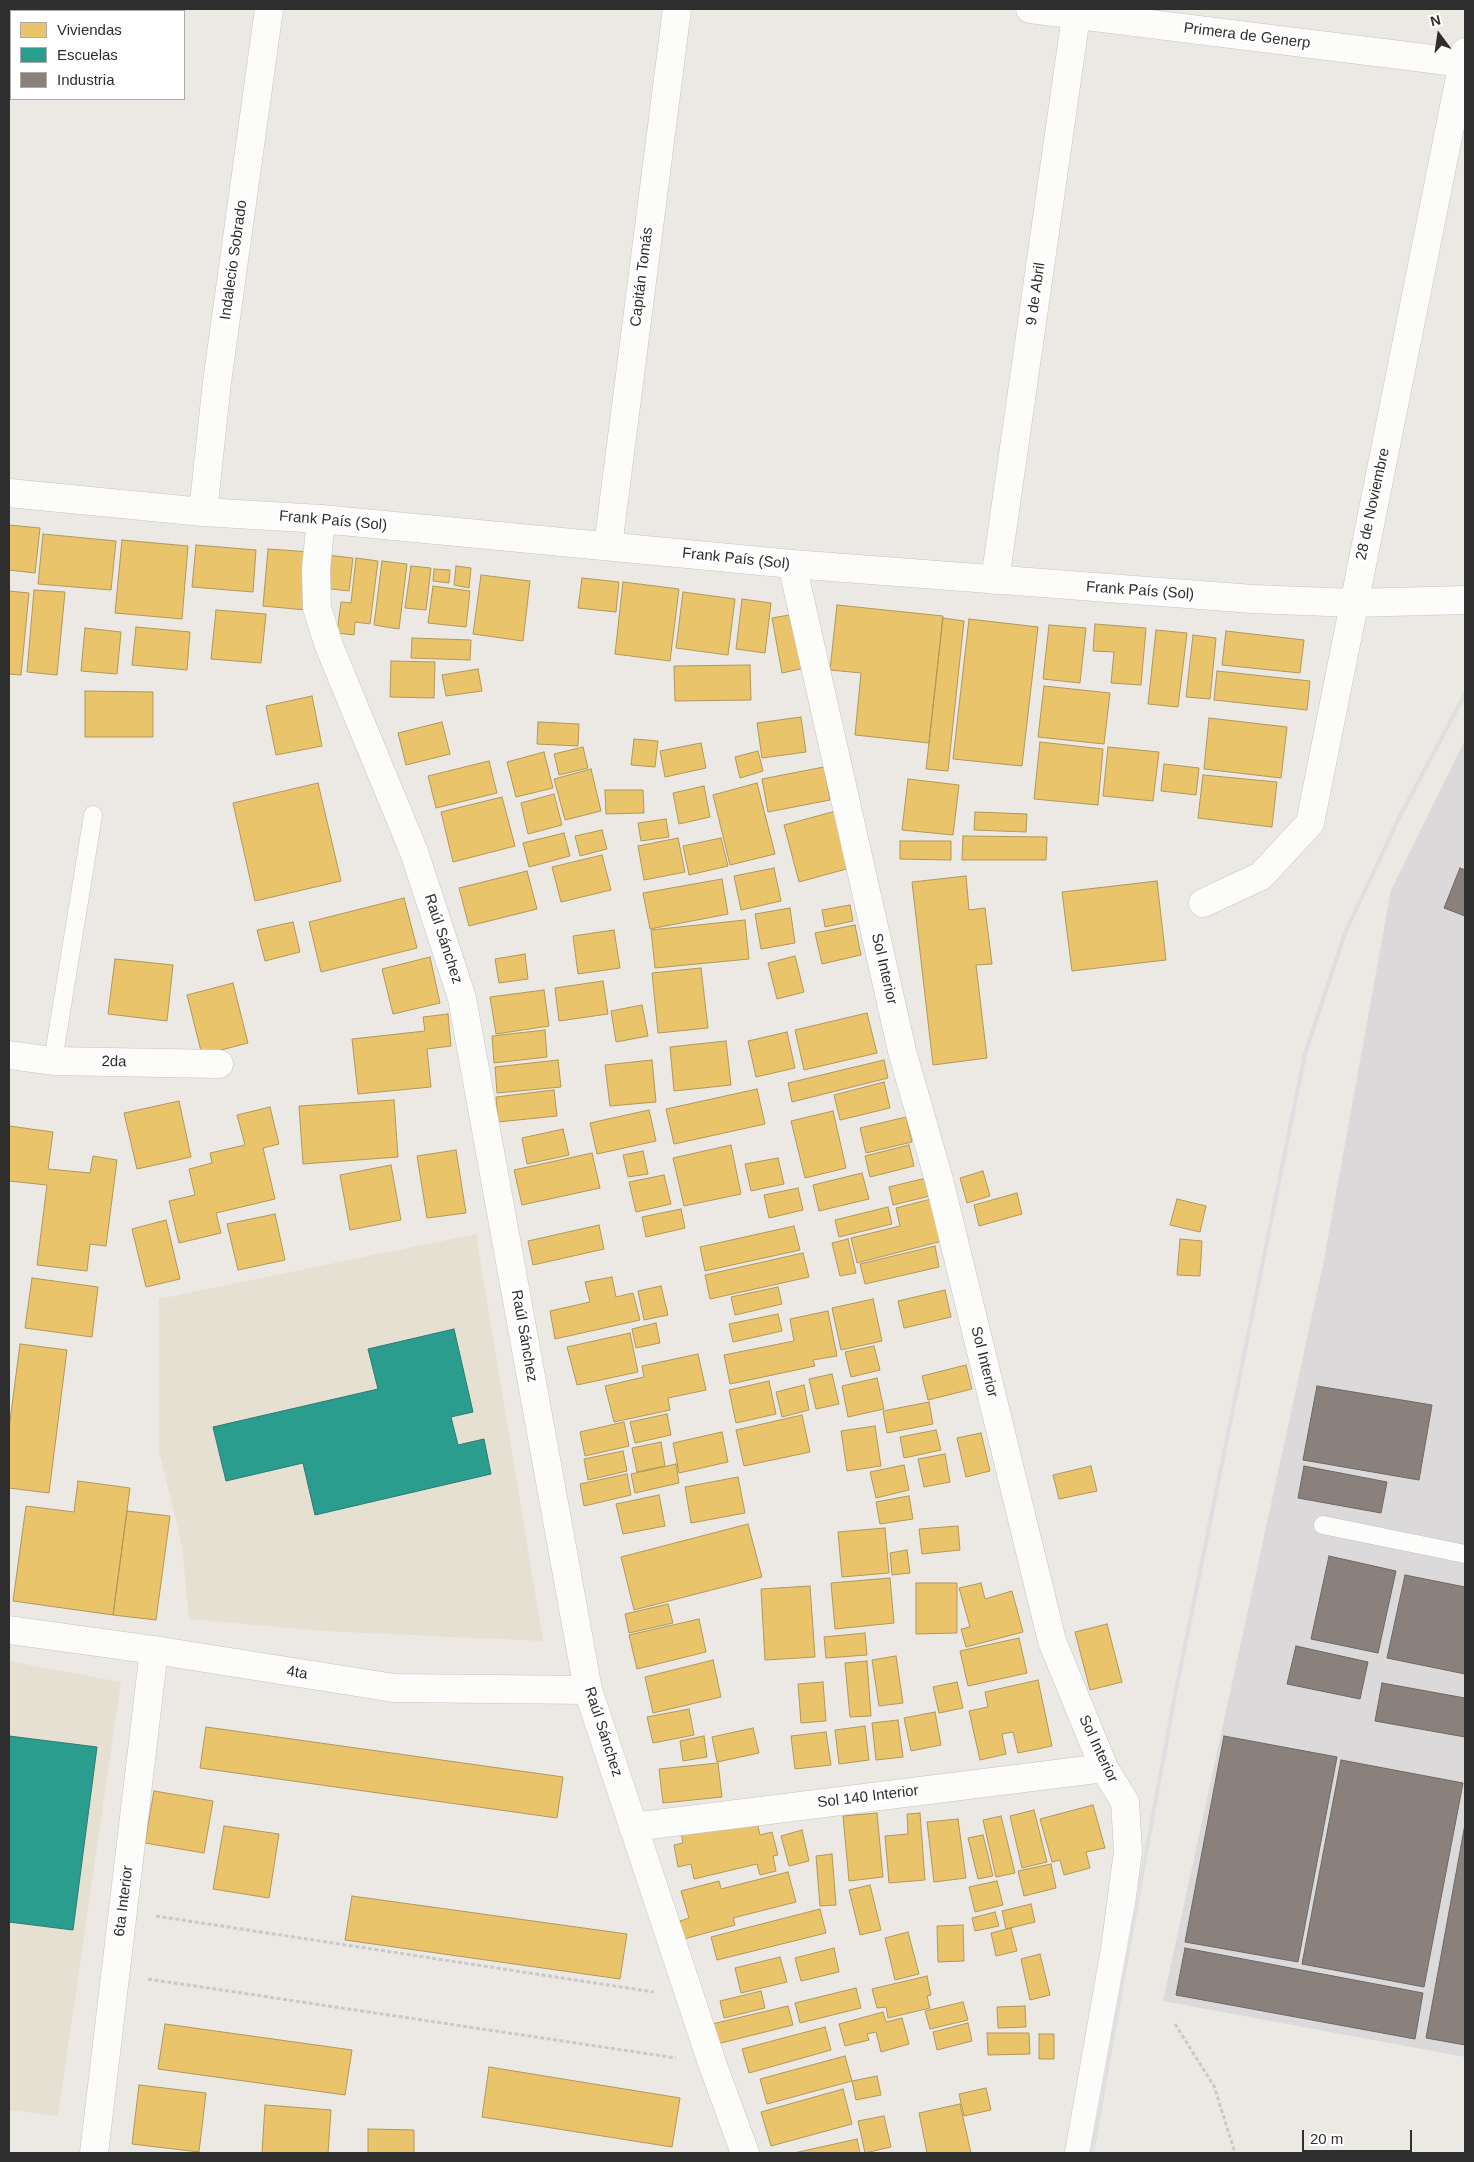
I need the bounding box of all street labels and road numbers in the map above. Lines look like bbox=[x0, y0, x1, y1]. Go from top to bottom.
street label: Primera de Generp bbox=[1183, 19, 1311, 53]
street label: Indalecio Sobrado bbox=[217, 199, 251, 321]
street label: Capitán Tomás bbox=[627, 226, 657, 328]
street label: 9 de Abril bbox=[1023, 261, 1049, 327]
street label: 28 de Noviembre bbox=[1352, 446, 1394, 562]
street label: Frank País (Sol) bbox=[278, 507, 388, 535]
street label: Frank País (Sol) bbox=[681, 544, 791, 574]
street label: Frank País (Sol) bbox=[1085, 578, 1195, 604]
street label: Raúl Sánchez bbox=[420, 892, 466, 986]
street label: Sol Interior bbox=[867, 932, 901, 1006]
street label: 2da bbox=[101, 1053, 127, 1071]
street label: Raúl Sánchez bbox=[507, 1288, 541, 1384]
street label: Sol Interior bbox=[966, 1325, 1002, 1399]
street label: 4ta bbox=[285, 1662, 309, 1684]
street label: Raúl Sánchez bbox=[580, 1685, 626, 1779]
street label: Sol Interior bbox=[1075, 1712, 1121, 1786]
street label: Sol 140 Interior bbox=[816, 1782, 920, 1812]
street label: 6ta Interior bbox=[111, 1864, 137, 1938]

